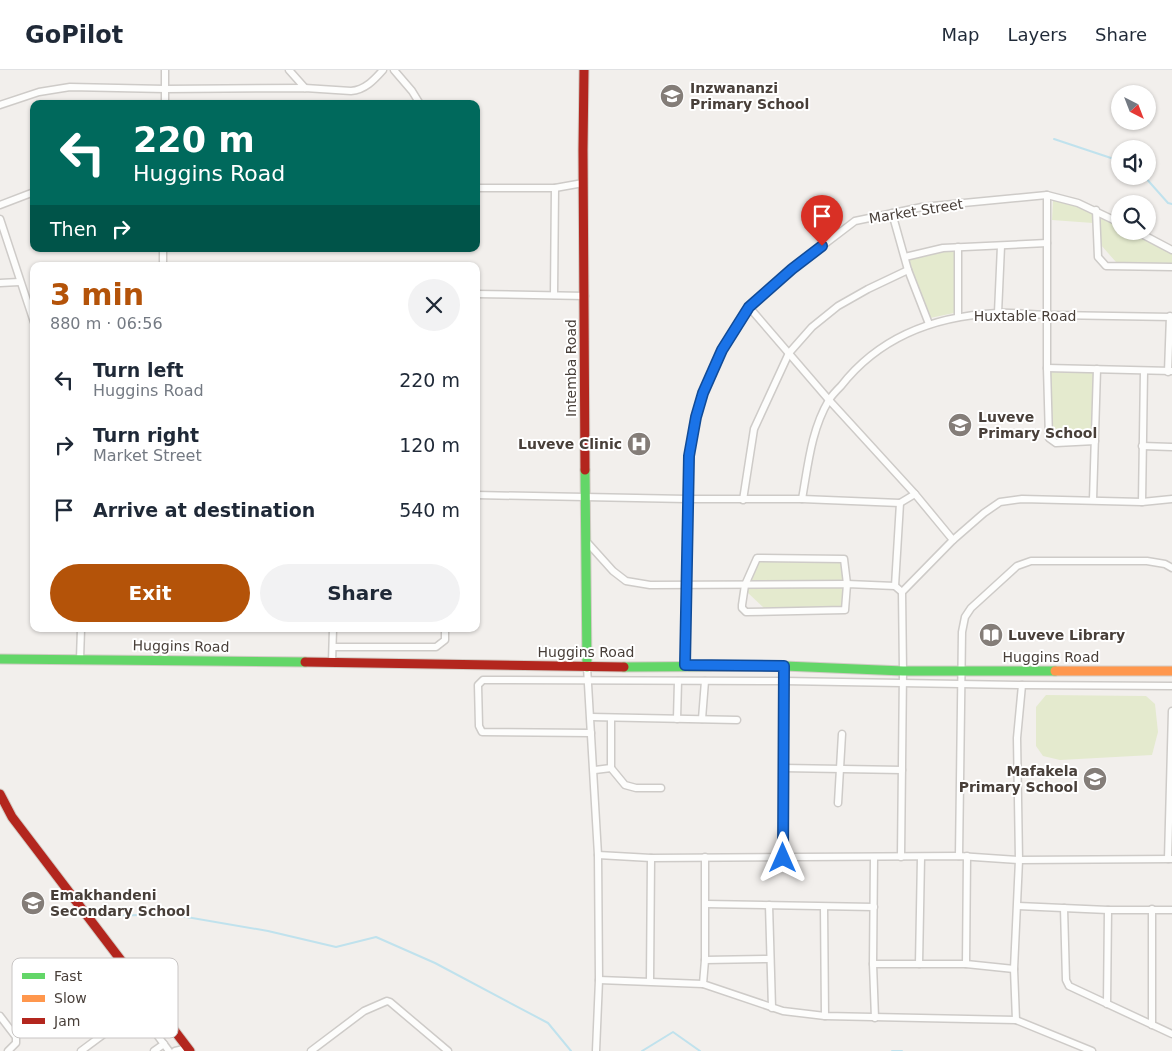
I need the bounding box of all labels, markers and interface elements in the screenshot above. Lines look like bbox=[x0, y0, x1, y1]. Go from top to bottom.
text: GoPilot bbox=[25, 21, 123, 49]
text: Map bbox=[941, 24, 979, 45]
text: Layers bbox=[1007, 24, 1067, 45]
text: Share bbox=[1095, 24, 1147, 45]
place label: Inzwananzi Primary School bbox=[690, 80, 809, 112]
school or university icon: Inzwananzi Primary School bbox=[659, 83, 685, 109]
north arrow bbox=[1111, 85, 1156, 130]
map controls bbox=[1111, 85, 1156, 240]
icon: left bbox=[50, 120, 115, 185]
text: 220 m bbox=[133, 120, 255, 160]
button: sound bbox=[1111, 140, 1156, 185]
text: Huggins Road bbox=[133, 161, 285, 186]
pin bbox=[801, 195, 843, 246]
button: search bbox=[1111, 195, 1156, 240]
street label: Market Street bbox=[868, 196, 965, 226]
icon: arrive bbox=[808, 202, 836, 230]
icon: right bbox=[107, 215, 135, 243]
text: Then bbox=[50, 218, 97, 240]
text: 3 min bbox=[50, 277, 144, 312]
button: close bbox=[408, 279, 460, 331]
street label: Huxtable Road bbox=[974, 308, 1076, 324]
text: 880 m · 06:56 bbox=[50, 314, 163, 333]
street label: Intemba Road bbox=[563, 319, 579, 417]
text: Turn left bbox=[93, 359, 184, 381]
icon: left bbox=[50, 366, 78, 394]
text: 220 m bbox=[399, 369, 460, 391]
text: Huggins Road bbox=[93, 381, 204, 400]
place label: Luveve Primary School bbox=[978, 409, 1097, 441]
school or university icon: Luveve Primary School bbox=[947, 412, 973, 438]
text: Turn right bbox=[93, 424, 199, 446]
icon: right bbox=[50, 431, 78, 459]
hospital icon: Luveve Clinic bbox=[626, 431, 652, 457]
text: 120 m bbox=[399, 434, 460, 456]
place label: Luveve Clinic bbox=[518, 436, 622, 452]
text: Market Street bbox=[93, 446, 202, 465]
icon: arrive bbox=[50, 496, 78, 524]
text: Arrive at destination bbox=[93, 499, 315, 521]
text: 540 m bbox=[399, 499, 460, 521]
button: Exit bbox=[50, 564, 250, 622]
button: Share bbox=[260, 564, 460, 622]
library icon: Luveve Library bbox=[978, 622, 1004, 648]
place label: Luveve Library bbox=[1008, 627, 1125, 643]
street label: Huggins Road bbox=[132, 637, 230, 655]
street label: Huggins Road bbox=[538, 644, 634, 660]
street label: Huggins Road bbox=[1003, 649, 1099, 665]
place label: Mafakela Primary School bbox=[959, 763, 1078, 795]
school or university icon: Mafakela Primary School bbox=[1082, 766, 1108, 792]
position arrow bbox=[756, 831, 808, 883]
place label: Emakhandeni Secondary School bbox=[50, 887, 190, 919]
school or university icon: Emakhandeni Secondary School bbox=[20, 890, 46, 916]
legend bbox=[12, 958, 178, 1038]
text: Fast bbox=[54, 968, 83, 984]
text: Slow bbox=[54, 990, 87, 1006]
text: Jam bbox=[53, 1013, 80, 1029]

